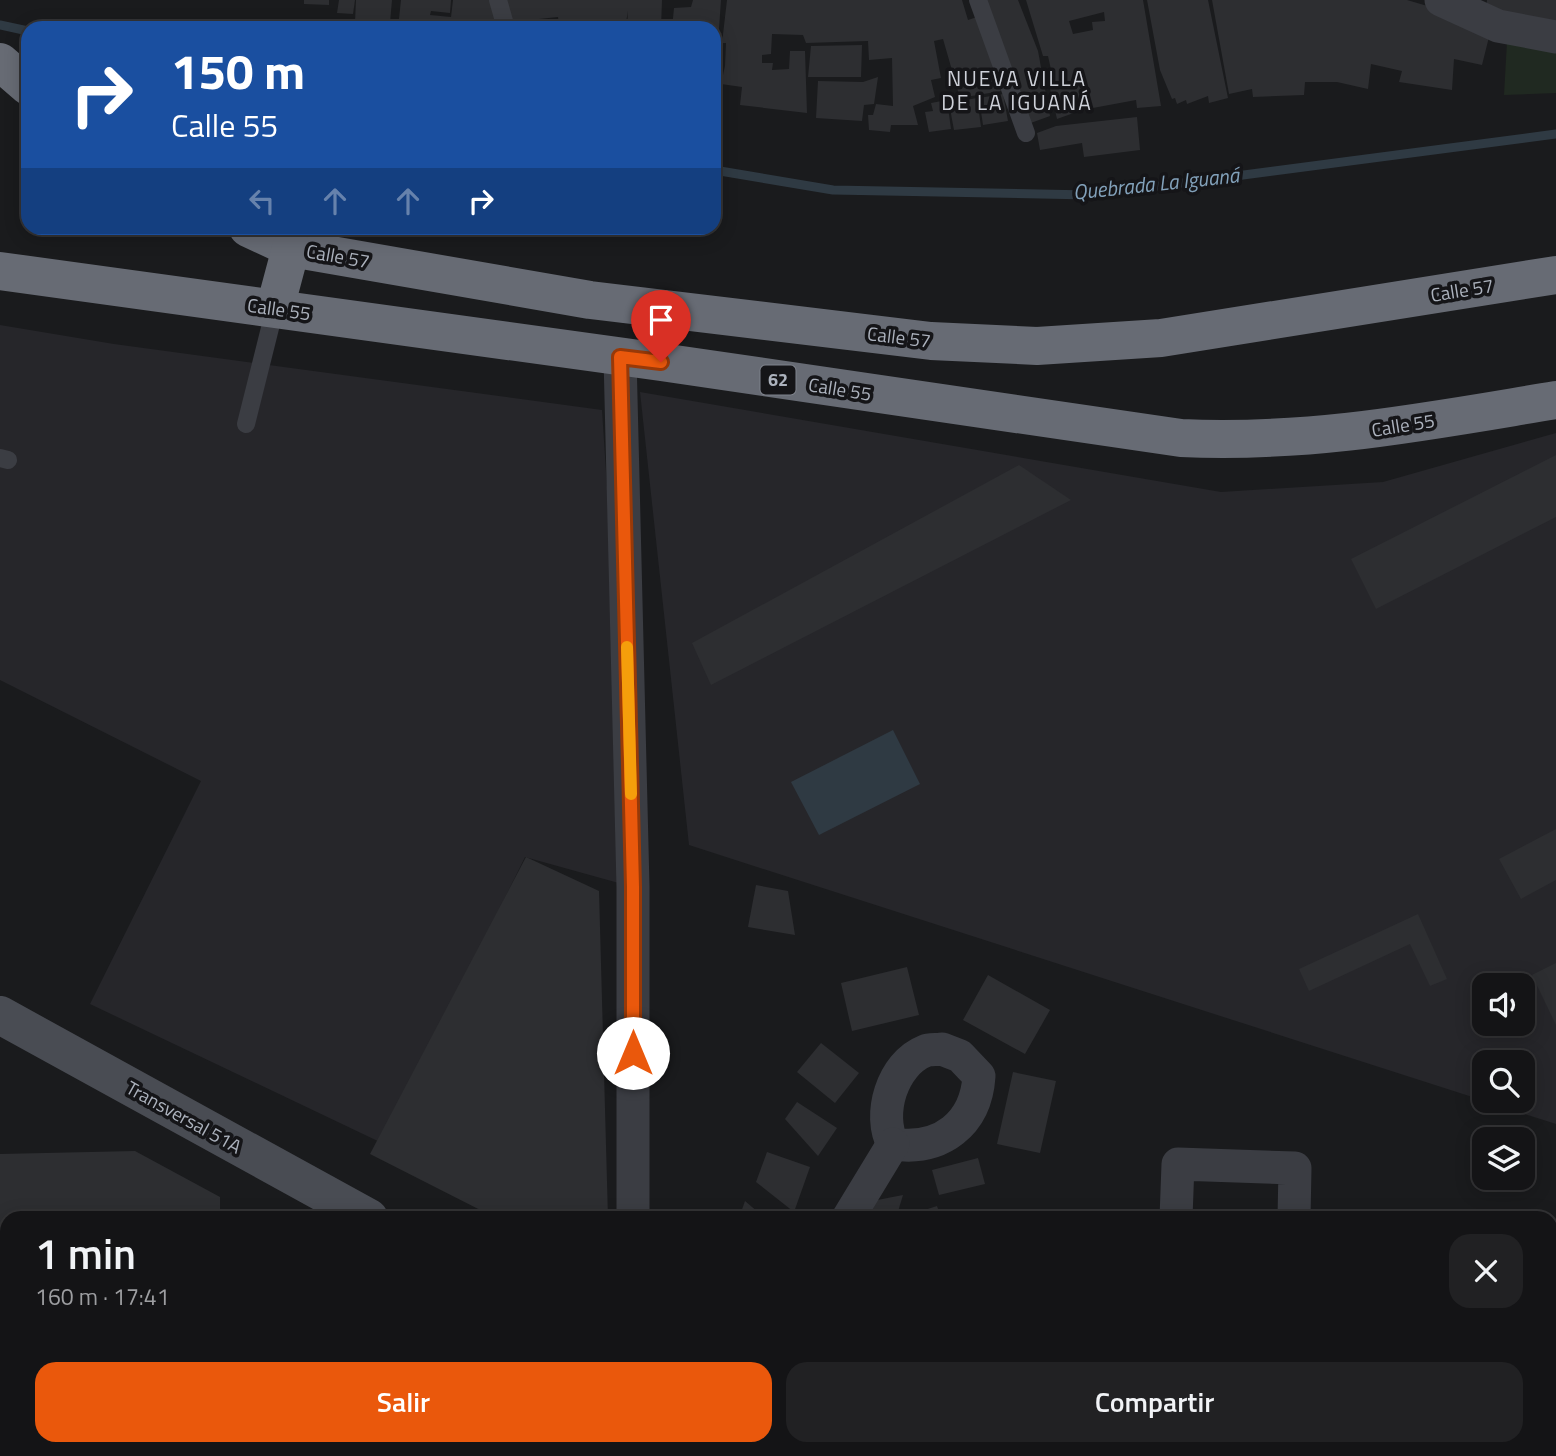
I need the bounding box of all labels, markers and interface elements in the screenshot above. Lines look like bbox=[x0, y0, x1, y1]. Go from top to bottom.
text: 150 m bbox=[171, 33, 305, 108]
icon: right bbox=[56, 49, 147, 140]
district label: NUEVA VILLA DE LA IGUANÁ bbox=[941, 62, 1093, 118]
text: Calle 55 bbox=[171, 101, 278, 149]
water label: Quebrada La Iguaná bbox=[1071, 158, 1242, 208]
icon: left bbox=[243, 182, 281, 220]
icon: ahead bbox=[316, 182, 354, 220]
icon: ahead bbox=[389, 182, 427, 220]
icon: right bbox=[462, 182, 500, 220]
street label: Calle 57 bbox=[304, 236, 372, 275]
street label: Calle 57 bbox=[1428, 270, 1496, 309]
street label: Calle 55 bbox=[246, 290, 313, 327]
pin bbox=[631, 290, 691, 362]
icon: arrive bbox=[642, 301, 680, 339]
street label: Calle 57 bbox=[866, 318, 932, 355]
road number: 62 bbox=[760, 366, 796, 394]
street label: Calle 55 bbox=[806, 369, 874, 408]
street label: Calle 55 bbox=[1369, 405, 1437, 444]
map controls bbox=[1472, 973, 1535, 1190]
button: sound bbox=[1472, 973, 1535, 1036]
position arrow bbox=[596, 1016, 670, 1090]
button: search bbox=[1472, 1050, 1535, 1113]
street label: Transversal 51A bbox=[121, 1073, 247, 1160]
button: layers bbox=[1472, 1127, 1535, 1190]
text: 1 min bbox=[35, 1221, 136, 1285]
button: close bbox=[1449, 1234, 1523, 1308]
text: 160 m · 17:41 bbox=[35, 1279, 170, 1314]
button: Salir bbox=[35, 1362, 772, 1442]
button: Compartir bbox=[786, 1362, 1523, 1442]

